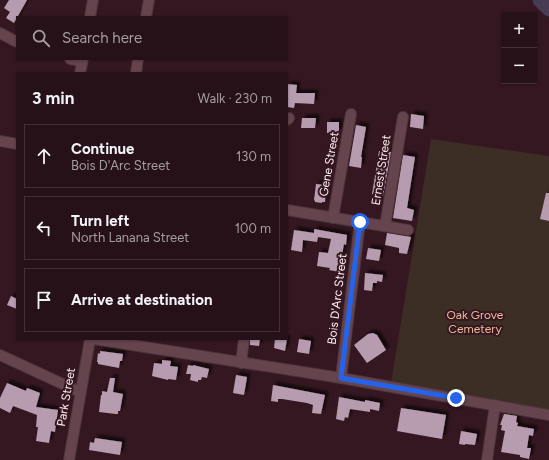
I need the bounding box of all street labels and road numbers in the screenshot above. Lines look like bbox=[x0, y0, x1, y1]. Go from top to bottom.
street label: Gene Street bbox=[316, 130, 342, 197]
street label: Ernest Street bbox=[369, 133, 394, 206]
street label: Bois D'Arc Street bbox=[324, 252, 350, 345]
street label: Park Street bbox=[54, 366, 78, 427]

